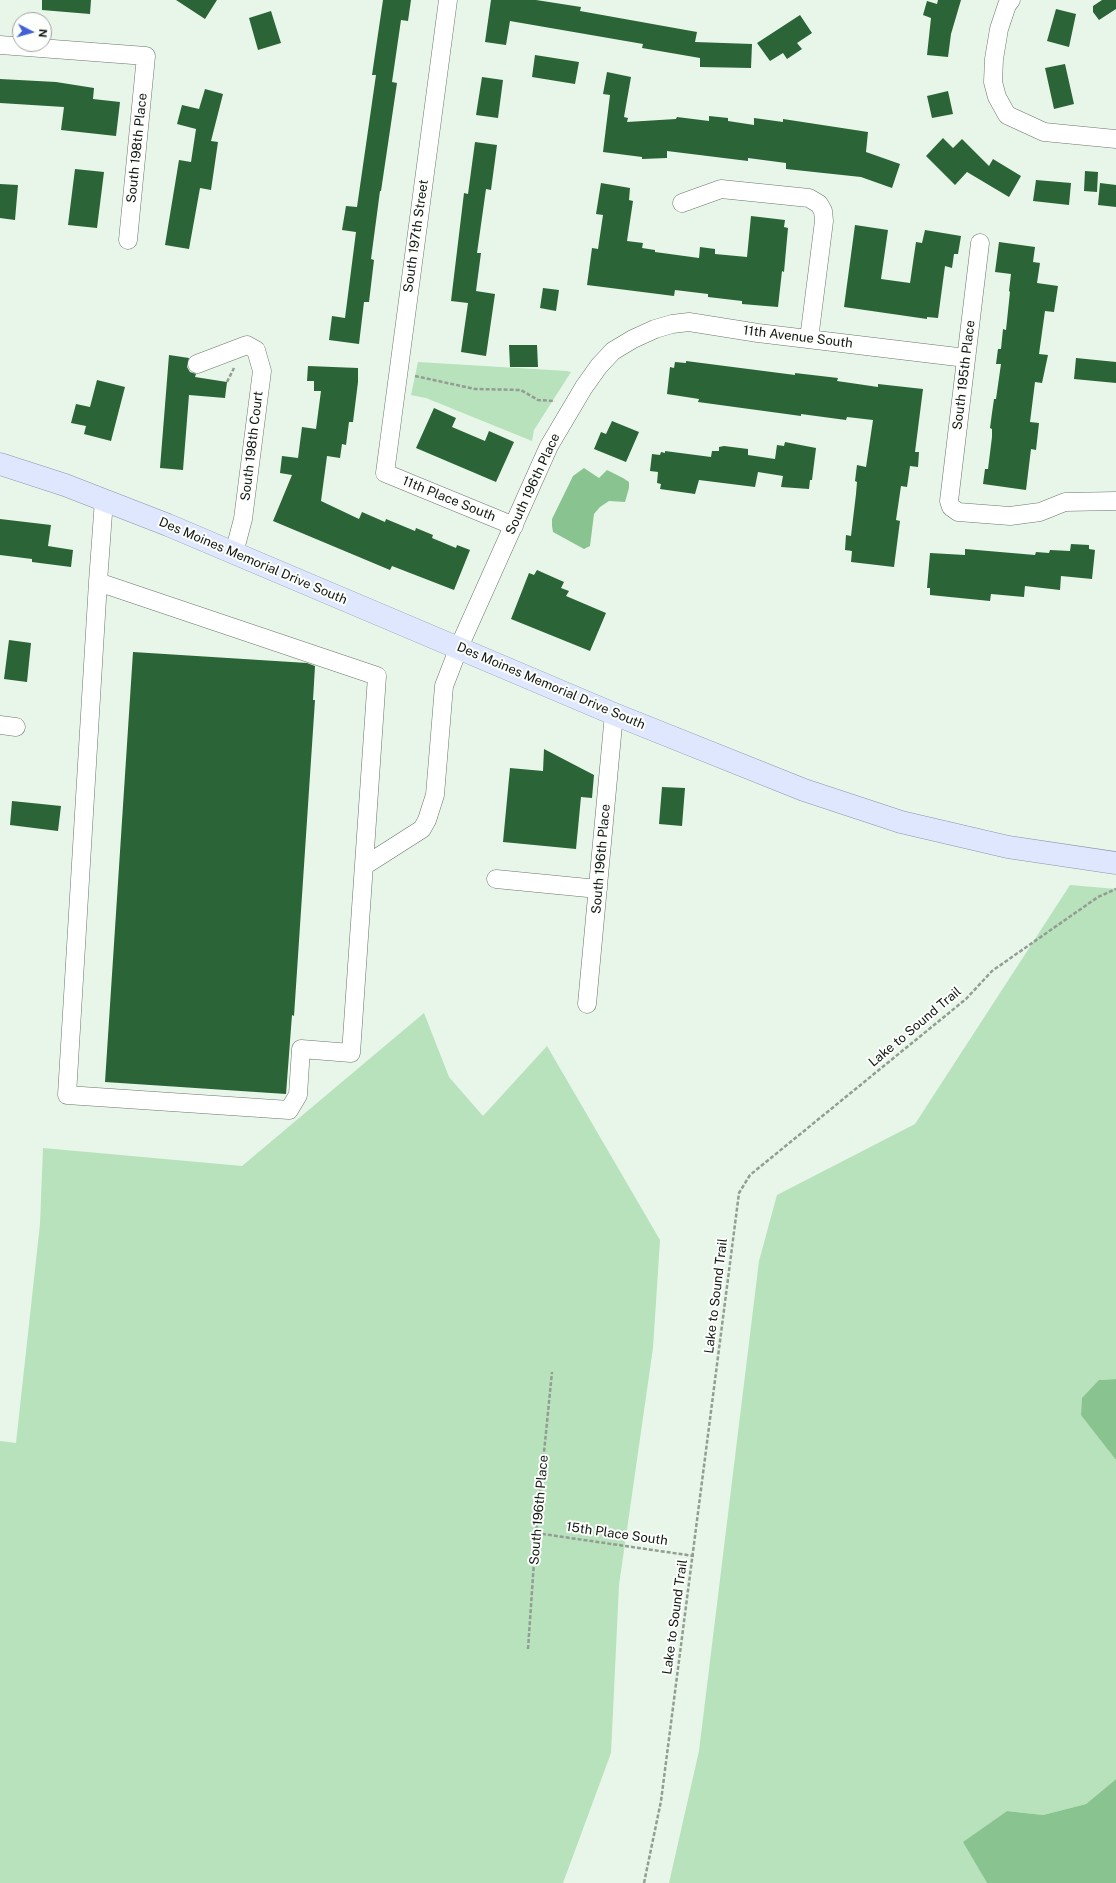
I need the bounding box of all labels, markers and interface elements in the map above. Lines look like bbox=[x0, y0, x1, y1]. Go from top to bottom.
north arrow bbox=[12, 12, 52, 52]
text: N bbox=[37, 28, 49, 38]
street label: South 198th Place bbox=[123, 92, 151, 204]
street label: South 197th Street bbox=[400, 178, 432, 294]
street label: South 195th Place bbox=[950, 319, 978, 431]
street label: 11th Avenue South bbox=[742, 323, 854, 351]
street label: South 198th Court bbox=[238, 390, 266, 502]
street label: South 196th Place bbox=[503, 431, 563, 537]
street label: 11th Place South bbox=[400, 473, 498, 525]
street label: Des Moines Memorial Drive South bbox=[156, 514, 350, 608]
street label: Des Moines Memorial Drive South bbox=[454, 639, 648, 733]
street label: South 196th Place bbox=[588, 803, 614, 915]
street label: Lake to Sound Trail bbox=[866, 984, 964, 1070]
street label: Lake to Sound Trail bbox=[701, 1237, 731, 1355]
street label: South 196th Place bbox=[526, 1454, 552, 1566]
street label: 15th Place South bbox=[565, 1519, 669, 1549]
street label: Lake to Sound Trail bbox=[659, 1558, 691, 1676]

